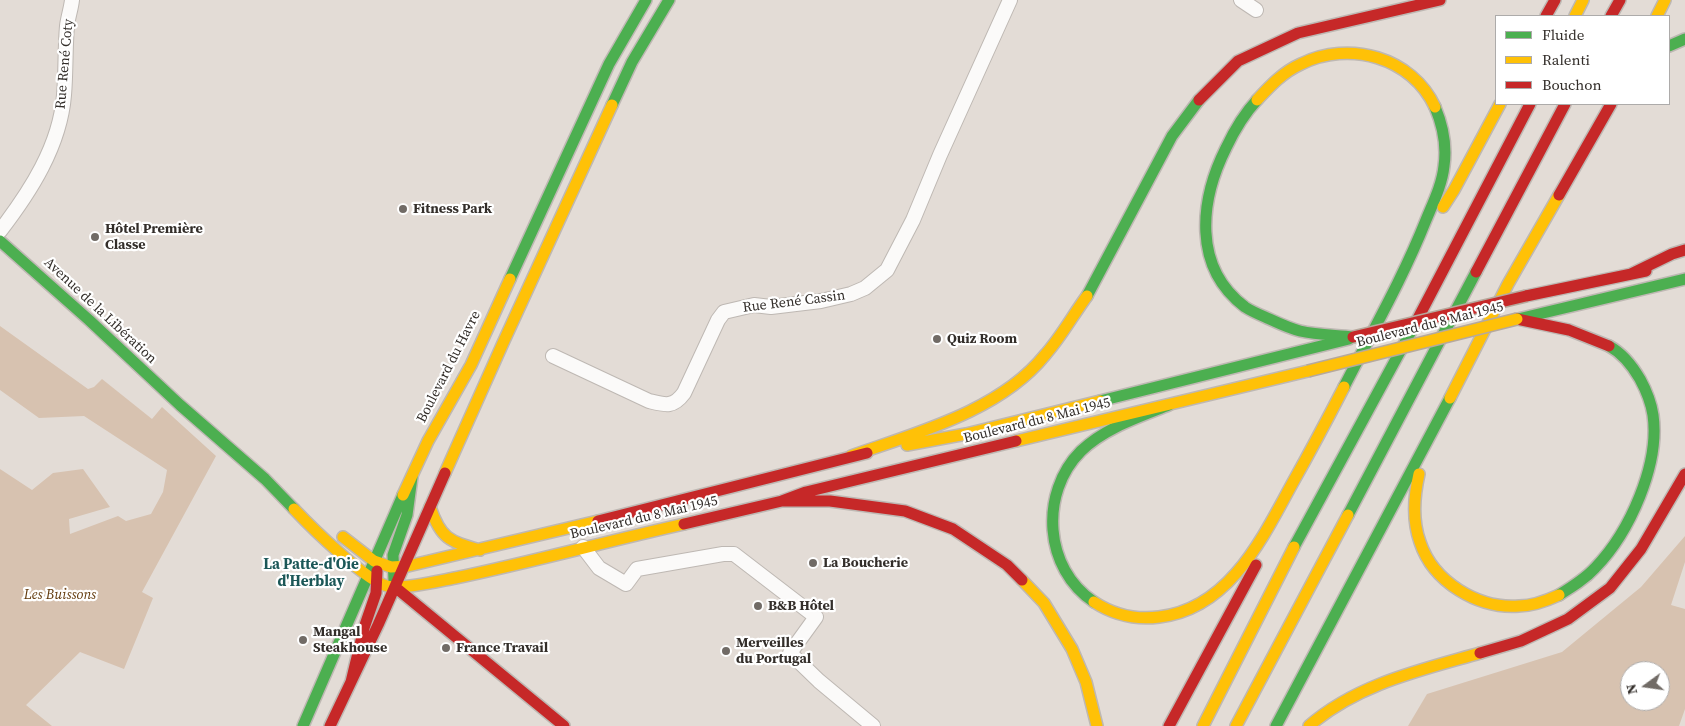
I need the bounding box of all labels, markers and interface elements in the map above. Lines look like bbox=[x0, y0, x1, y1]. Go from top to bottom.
legend bbox=[1495, 15, 1670, 105]
street label: Rue René Coty bbox=[53, 18, 77, 110]
text: Fluide bbox=[1542, 24, 1584, 45]
text: Ralenti bbox=[1542, 49, 1590, 70]
text: Bouchon bbox=[1542, 74, 1602, 95]
place label: Fitness Park bbox=[413, 201, 492, 217]
marker: Fitness Park bbox=[397, 203, 409, 215]
place label: Hôtel Première Classe bbox=[105, 221, 203, 253]
marker: Hôtel Première Classe bbox=[89, 231, 101, 243]
street label: Avenue de la Libération bbox=[40, 255, 160, 367]
street label: Rue René Cassin bbox=[742, 287, 846, 317]
street label: Boulevard du 8 Mai 1945 bbox=[1355, 299, 1505, 351]
street label: Boulevard du Havre bbox=[414, 308, 484, 426]
place label: Quiz Room bbox=[947, 331, 1017, 347]
marker: Quiz Room bbox=[931, 333, 943, 345]
street label: Boulevard du 8 Mai 1945 bbox=[962, 395, 1112, 447]
street label: Boulevard du 8 Mai 1945 bbox=[569, 493, 719, 543]
place label: La Boucherie bbox=[823, 555, 908, 571]
district label: La Patte-d'Oie d'Herblay bbox=[263, 556, 359, 591]
marker: La Boucherie bbox=[807, 557, 819, 569]
park label: Les Buissons bbox=[24, 587, 96, 603]
place label: B&B Hôtel bbox=[768, 598, 834, 614]
marker: B&B Hôtel bbox=[752, 600, 764, 612]
place label: Mangal Steakhouse bbox=[313, 624, 387, 656]
marker: Mangal Steakhouse bbox=[297, 634, 309, 646]
place label: Merveilles du Portugal bbox=[736, 635, 811, 668]
place label: France Travail bbox=[456, 640, 548, 656]
marker: France Travail bbox=[440, 642, 452, 654]
marker: Merveilles du Portugal bbox=[720, 645, 732, 657]
north arrow bbox=[1620, 661, 1670, 711]
text: N bbox=[1620, 682, 1642, 697]

